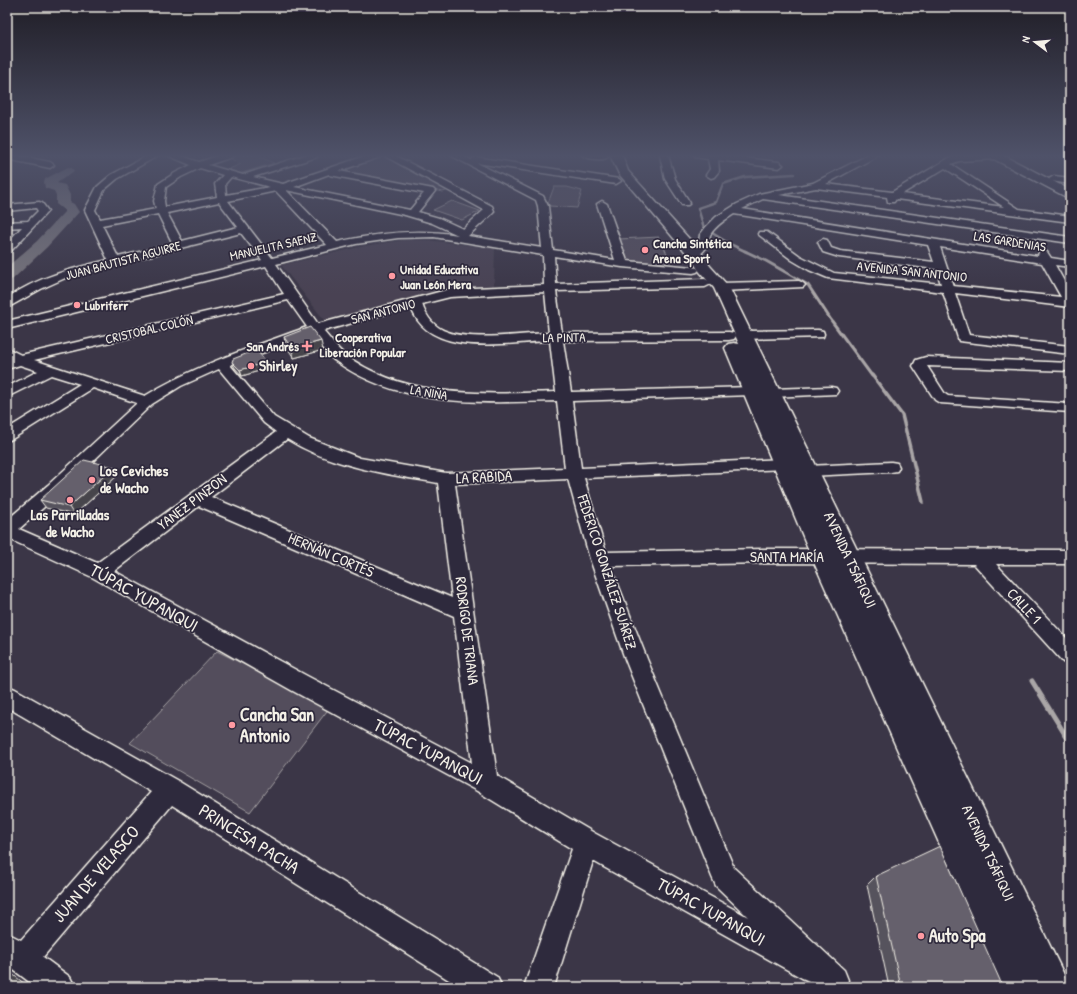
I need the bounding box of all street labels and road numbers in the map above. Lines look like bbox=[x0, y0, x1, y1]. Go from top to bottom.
street label: LAS GARDENIAS bbox=[973, 226, 1047, 256]
street label: MANUELITA SAENZ bbox=[228, 227, 319, 265]
street label: JUAN BAUTISTA AGUIRRE bbox=[63, 236, 183, 284]
street label: AVENIDA SAN ANTONIO bbox=[856, 256, 968, 286]
street label: SAN ANTONIO bbox=[349, 294, 417, 328]
street label: CRISTOBAL COLÓN bbox=[103, 310, 195, 348]
street label: LA PINTA bbox=[542, 328, 586, 346]
street label: LA NIÑA bbox=[409, 380, 450, 404]
street label: LA RABIDA bbox=[455, 465, 513, 488]
street label: YANEZ PINZON bbox=[153, 468, 231, 535]
street label: FEDERICO GONZÁLEZ SUÁREZ bbox=[572, 491, 643, 652]
street label: AVENIDA TSÁFIQUI bbox=[819, 508, 882, 611]
street label: HERNÁN CORTÉS bbox=[285, 527, 377, 582]
street label: SANTA MARÍA bbox=[750, 546, 825, 567]
street label: TÚPAC YUPANQUI bbox=[85, 557, 203, 638]
street label: RODRIGO DE TRIANA bbox=[450, 576, 485, 687]
street label: CALLE 1 bbox=[1002, 583, 1046, 628]
street label: TÚPAC YUPANQUI bbox=[369, 712, 487, 791]
street label: PRINCESA PACHA bbox=[194, 798, 304, 880]
street label: AVENIDA TSÁFIQUI bbox=[957, 801, 1020, 904]
street label: JUAN DE VELASCO bbox=[46, 820, 145, 928]
street label: TÚPAC YUPANQUI bbox=[652, 871, 770, 952]

